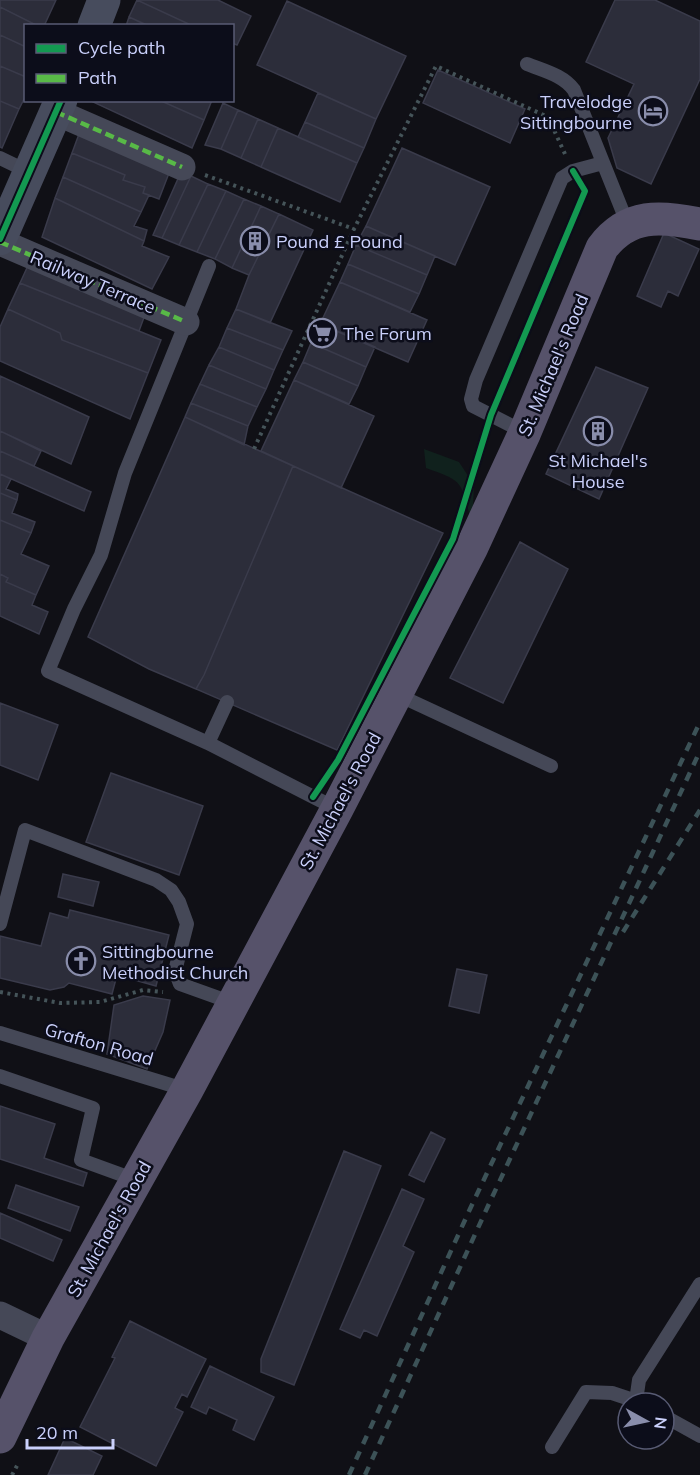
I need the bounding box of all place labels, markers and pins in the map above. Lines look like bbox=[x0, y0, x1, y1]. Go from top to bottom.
place label: Travelodge Sittingbourne bbox=[520, 90, 632, 134]
hotel icon: Travelodge Sittingbourne bbox=[637, 95, 669, 127]
building icon: Pound £ Pound bbox=[239, 225, 271, 257]
place label: Pound £ Pound bbox=[276, 230, 403, 253]
supermarket icon: The Forum bbox=[306, 317, 338, 349]
place label: The Forum bbox=[343, 322, 432, 345]
building icon: St Michael's House bbox=[582, 415, 614, 447]
place label: St Michael's House bbox=[548, 449, 648, 493]
place label: Sittingbourne Methodist Church bbox=[102, 940, 248, 984]
church icon: Sittingbourne Methodist Church bbox=[65, 945, 97, 977]

